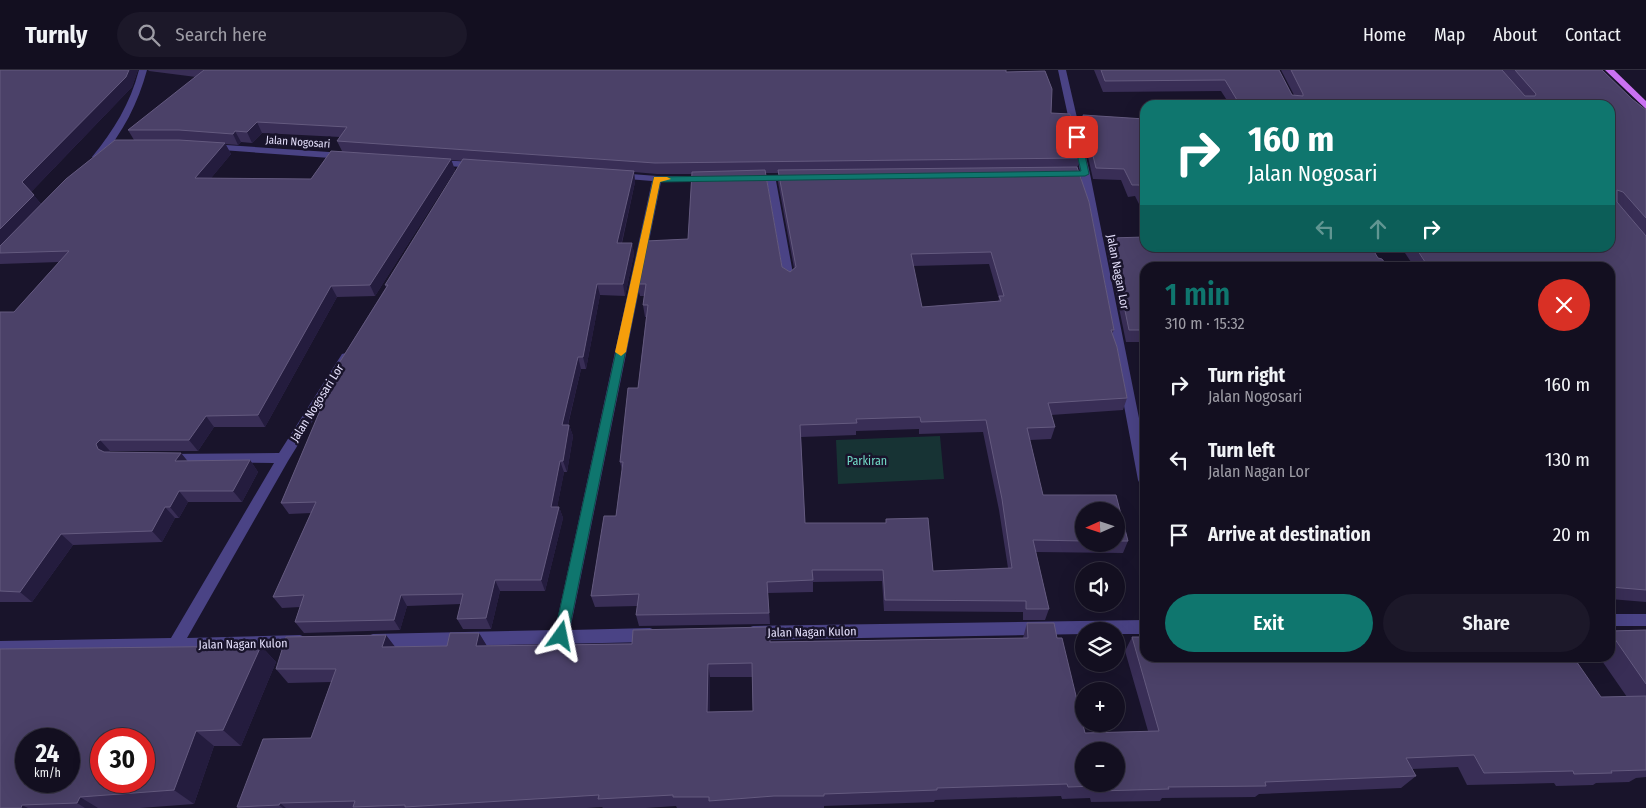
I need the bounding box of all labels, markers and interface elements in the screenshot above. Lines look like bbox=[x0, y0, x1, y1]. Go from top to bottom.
search box bbox=[117, 12, 467, 57]
text: Turnly bbox=[25, 21, 87, 49]
icon: search bbox=[135, 21, 163, 49]
text: Search here bbox=[175, 23, 267, 46]
text: Home bbox=[1363, 24, 1406, 46]
text: Map bbox=[1434, 24, 1465, 46]
text: About bbox=[1493, 24, 1537, 46]
text: Contact bbox=[1565, 24, 1621, 46]
pin bbox=[1056, 116, 1098, 158]
text: 160 m bbox=[1248, 118, 1334, 160]
icon: right bbox=[1165, 120, 1230, 185]
icon: arrive bbox=[1063, 123, 1091, 151]
street label: Jalan Nogosari bbox=[265, 133, 331, 151]
text: Jalan Nogosari bbox=[1248, 160, 1378, 187]
icon: left bbox=[1311, 215, 1339, 243]
icon: ahead bbox=[1364, 215, 1392, 243]
icon: right bbox=[1417, 215, 1445, 243]
street label: Jalan Nagan Lor bbox=[1104, 233, 1132, 312]
text: 1 min bbox=[1165, 277, 1230, 313]
button: close bbox=[1538, 279, 1590, 331]
text: 310 m · 15:32 bbox=[1165, 314, 1245, 333]
street label: Jalan Nogosari Lor bbox=[287, 361, 347, 444]
text: Turn right bbox=[1208, 364, 1285, 387]
icon: right bbox=[1165, 371, 1193, 399]
text: 160 m bbox=[1544, 373, 1590, 396]
text: Jalan Nogosari bbox=[1208, 387, 1302, 406]
text: Turn left bbox=[1208, 439, 1275, 462]
icon: left bbox=[1165, 446, 1193, 474]
text: 130 m bbox=[1545, 448, 1590, 471]
park label: Parkiran bbox=[847, 454, 887, 468]
text: Jalan Nagan Lor bbox=[1208, 462, 1310, 481]
north arrow bbox=[1075, 502, 1125, 552]
map controls bbox=[1075, 502, 1125, 792]
icon: arrive bbox=[1165, 521, 1193, 549]
text: Arrive at destination bbox=[1208, 523, 1371, 546]
text: 20 m bbox=[1553, 523, 1590, 546]
button: sound bbox=[1075, 562, 1125, 612]
button: Exit bbox=[1165, 594, 1373, 652]
button: Share bbox=[1383, 594, 1590, 652]
position arrow bbox=[534, 609, 586, 661]
button: layers bbox=[1075, 622, 1125, 672]
street label: Jalan Nagan Kulon bbox=[767, 624, 857, 640]
street label: Jalan Nagan Kulon bbox=[198, 636, 288, 652]
button: + bbox=[1075, 682, 1125, 732]
speed limit sign: 30 bbox=[90, 728, 155, 793]
text: 24 bbox=[36, 739, 59, 769]
button: − bbox=[1075, 742, 1125, 792]
text: km/h bbox=[34, 766, 61, 780]

